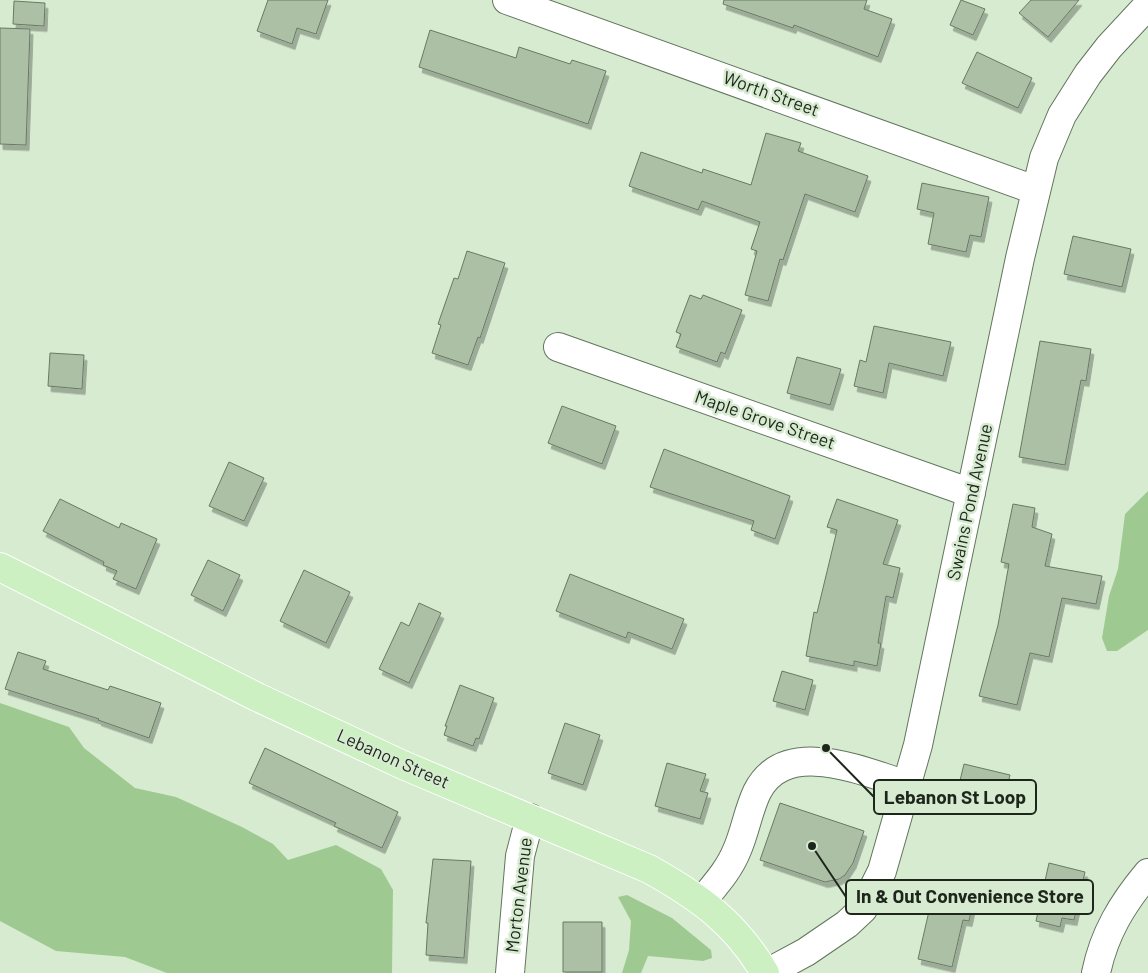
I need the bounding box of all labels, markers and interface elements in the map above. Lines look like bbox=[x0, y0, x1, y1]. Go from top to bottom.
street label: Worth Street bbox=[720, 66, 822, 121]
street label: Maple Grove Street bbox=[692, 385, 838, 453]
street label: Swains Pond Avenue bbox=[942, 422, 996, 582]
street label: Lebanon Street bbox=[334, 723, 453, 793]
callout: Lebanon St Loop bbox=[874, 780, 1036, 814]
text: Lebanon St Loop bbox=[884, 785, 1026, 808]
street label: Morton Avenue bbox=[500, 836, 536, 954]
callout: In & Out Convenience Store bbox=[846, 880, 1093, 914]
text: In & Out Convenience Store bbox=[856, 884, 1084, 907]

